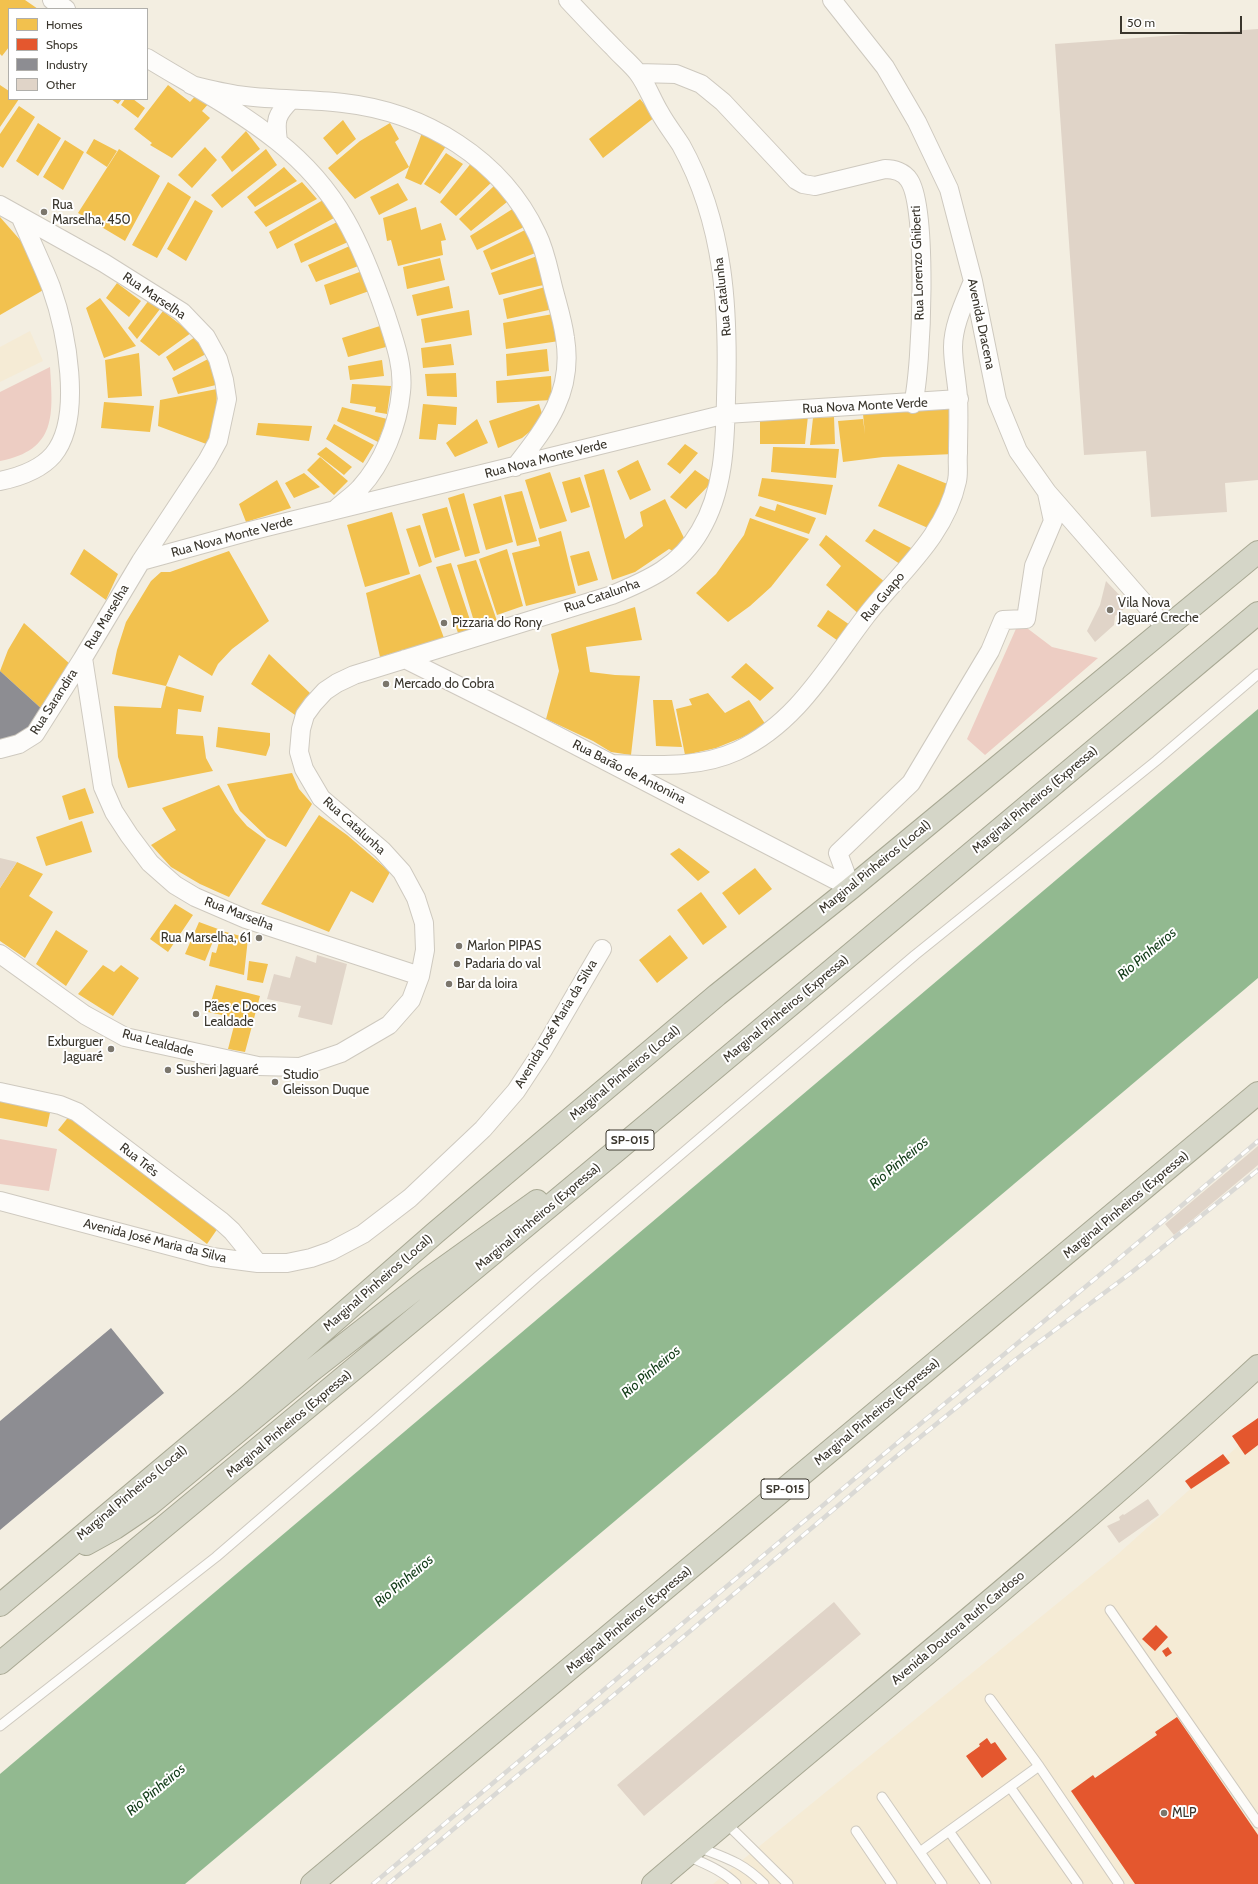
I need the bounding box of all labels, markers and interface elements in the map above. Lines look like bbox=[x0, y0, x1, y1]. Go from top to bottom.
legend bbox=[8, 8, 148, 100]
scale bar bbox=[1122, 8, 1244, 34]
text: 50 m bbox=[1127, 15, 1155, 30]
text: Homes bbox=[46, 17, 83, 32]
text: Shops bbox=[46, 37, 78, 52]
text: Industry bbox=[46, 57, 87, 72]
text: Other bbox=[46, 77, 76, 92]
place label: Rua Marselha, 450 bbox=[52, 197, 131, 228]
street label: Rua Lorenzo Ghiberti bbox=[908, 205, 928, 321]
marker: Rua Marselha, 450 bbox=[39, 207, 49, 217]
street label: Rua Catalunha bbox=[711, 257, 735, 337]
street label: Rua Marselha bbox=[119, 269, 189, 323]
street label: Avenida Dracena bbox=[964, 277, 998, 371]
street label: Rua Nova Monte Verde bbox=[802, 395, 928, 417]
street label: Rua Nova Monte Verde bbox=[483, 436, 609, 482]
street label: Rua Nova Monte Verde bbox=[169, 513, 295, 561]
street label: Rua Guapo bbox=[858, 569, 908, 625]
street label: Rua Catalunha bbox=[562, 576, 642, 616]
street label: Rua Marselha bbox=[82, 582, 132, 652]
place label: Vila Nova Jaguaré Creche bbox=[1118, 595, 1199, 626]
marker: Vila Nova Jaguaré Creche bbox=[1105, 605, 1115, 615]
place label: Pizzaria do Rony bbox=[452, 615, 542, 631]
marker: Pizzaria do Rony bbox=[439, 618, 449, 628]
street label: Rua Sarandira bbox=[27, 666, 81, 738]
place label: Mercado do Cobra bbox=[394, 676, 494, 692]
marker: Mercado do Cobra bbox=[381, 679, 391, 689]
street label: Rua Barão de Antonina bbox=[570, 737, 688, 807]
street label: Marginal Pinheiros (Expressa) bbox=[969, 743, 1101, 857]
street label: Rua Catalunha bbox=[319, 794, 389, 858]
street label: Marginal Pinheiros (Local) bbox=[816, 817, 934, 917]
street label: Rua Marselha bbox=[202, 894, 276, 934]
water label: Rio Pinheiros bbox=[1114, 924, 1180, 984]
place label: Rua Marselha, 61 bbox=[161, 930, 251, 946]
marker: Rua Marselha, 61 bbox=[254, 933, 264, 943]
place label: Marlon PIPAS bbox=[467, 938, 541, 954]
marker: Marlon PIPAS bbox=[454, 941, 464, 951]
street label: Marginal Pinheiros (Expressa) bbox=[720, 952, 852, 1066]
place label: Padaria do val bbox=[465, 956, 541, 972]
street label: Avenida José Maria da Silva bbox=[511, 957, 601, 1091]
marker: Padaria do val bbox=[452, 959, 462, 969]
place label: Bar da loira bbox=[457, 976, 518, 992]
marker: Bar da loira bbox=[444, 979, 454, 989]
place label: Pães e Doces Lealdade bbox=[204, 999, 276, 1030]
marker: Pães e Doces Lealdade bbox=[191, 1009, 201, 1019]
street label: Marginal Pinheiros (Local) bbox=[566, 1022, 684, 1124]
street label: Rua Lealdade bbox=[121, 1026, 195, 1060]
place label: Exburguer Jaguaré bbox=[48, 1034, 103, 1065]
marker: Exburguer Jaguaré bbox=[106, 1044, 116, 1054]
place label: Susheri Jaguaré bbox=[176, 1062, 259, 1078]
marker: Susheri Jaguaré bbox=[163, 1065, 173, 1075]
place label: Studio Gleisson Duque bbox=[283, 1067, 369, 1098]
marker: Studio Gleisson Duque bbox=[270, 1077, 280, 1087]
road number: SP-015 bbox=[606, 1130, 654, 1150]
water label: Rio Pinheiros bbox=[866, 1133, 932, 1193]
street label: Rua Três bbox=[116, 1140, 162, 1180]
street label: Marginal Pinheiros (Expressa) bbox=[1060, 1148, 1192, 1262]
street label: Marginal Pinheiros (Expressa) bbox=[472, 1160, 604, 1274]
street label: Avenida José Maria da Silva bbox=[82, 1216, 228, 1266]
street label: Marginal Pinheiros (Local) bbox=[320, 1231, 436, 1335]
water label: Rio Pinheiros bbox=[618, 1342, 684, 1402]
street label: Marginal Pinheiros (Expressa) bbox=[811, 1355, 943, 1469]
street label: Marginal Pinheiros (Expressa) bbox=[223, 1367, 355, 1481]
street label: Marginal Pinheiros (Local) bbox=[73, 1442, 191, 1544]
road number: SP-015 bbox=[761, 1479, 809, 1499]
water label: Rio Pinheiros bbox=[371, 1551, 437, 1611]
street label: Marginal Pinheiros (Expressa) bbox=[563, 1563, 695, 1677]
street label: Avenida Doutora Ruth Cardoso bbox=[888, 1568, 1028, 1688]
water label: Rio Pinheiros bbox=[123, 1760, 189, 1820]
place label: MLP bbox=[1172, 1805, 1196, 1821]
marker: MLP bbox=[1159, 1808, 1169, 1818]

